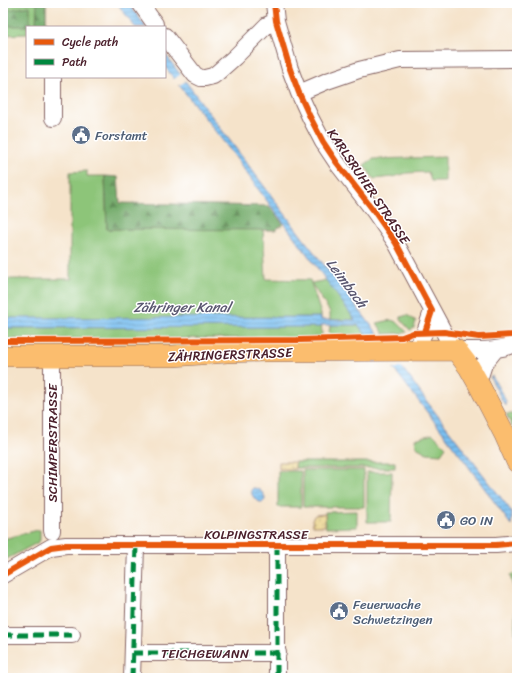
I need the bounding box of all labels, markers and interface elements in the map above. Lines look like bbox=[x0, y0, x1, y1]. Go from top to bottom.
legend bbox=[26, 26, 166, 78]
text: Cycle path bbox=[62, 31, 118, 53]
text: Path bbox=[62, 51, 87, 73]
public building icon: Forstamt bbox=[70, 124, 92, 146]
place label: Forstamt bbox=[95, 124, 148, 147]
street label: KARLSRUHER STRASSE bbox=[321, 124, 417, 250]
water label: Leimbach bbox=[319, 253, 375, 315]
water label: Zähringer Kanal bbox=[134, 295, 234, 320]
street label: ZÄHRINGERSTRASSE bbox=[167, 341, 293, 368]
street label: SCHIMPERSTRASSE bbox=[41, 383, 64, 502]
public building icon: GO IN bbox=[435, 509, 457, 531]
place label: GO IN bbox=[460, 509, 493, 532]
street label: KOLPINGSTRASSE bbox=[204, 523, 309, 546]
place label: Feuerwache Schwetzingen bbox=[353, 593, 432, 631]
public building icon: Feuerwache Schwetzingen bbox=[328, 600, 350, 622]
street label: TEICHGEWANN bbox=[161, 642, 249, 665]

